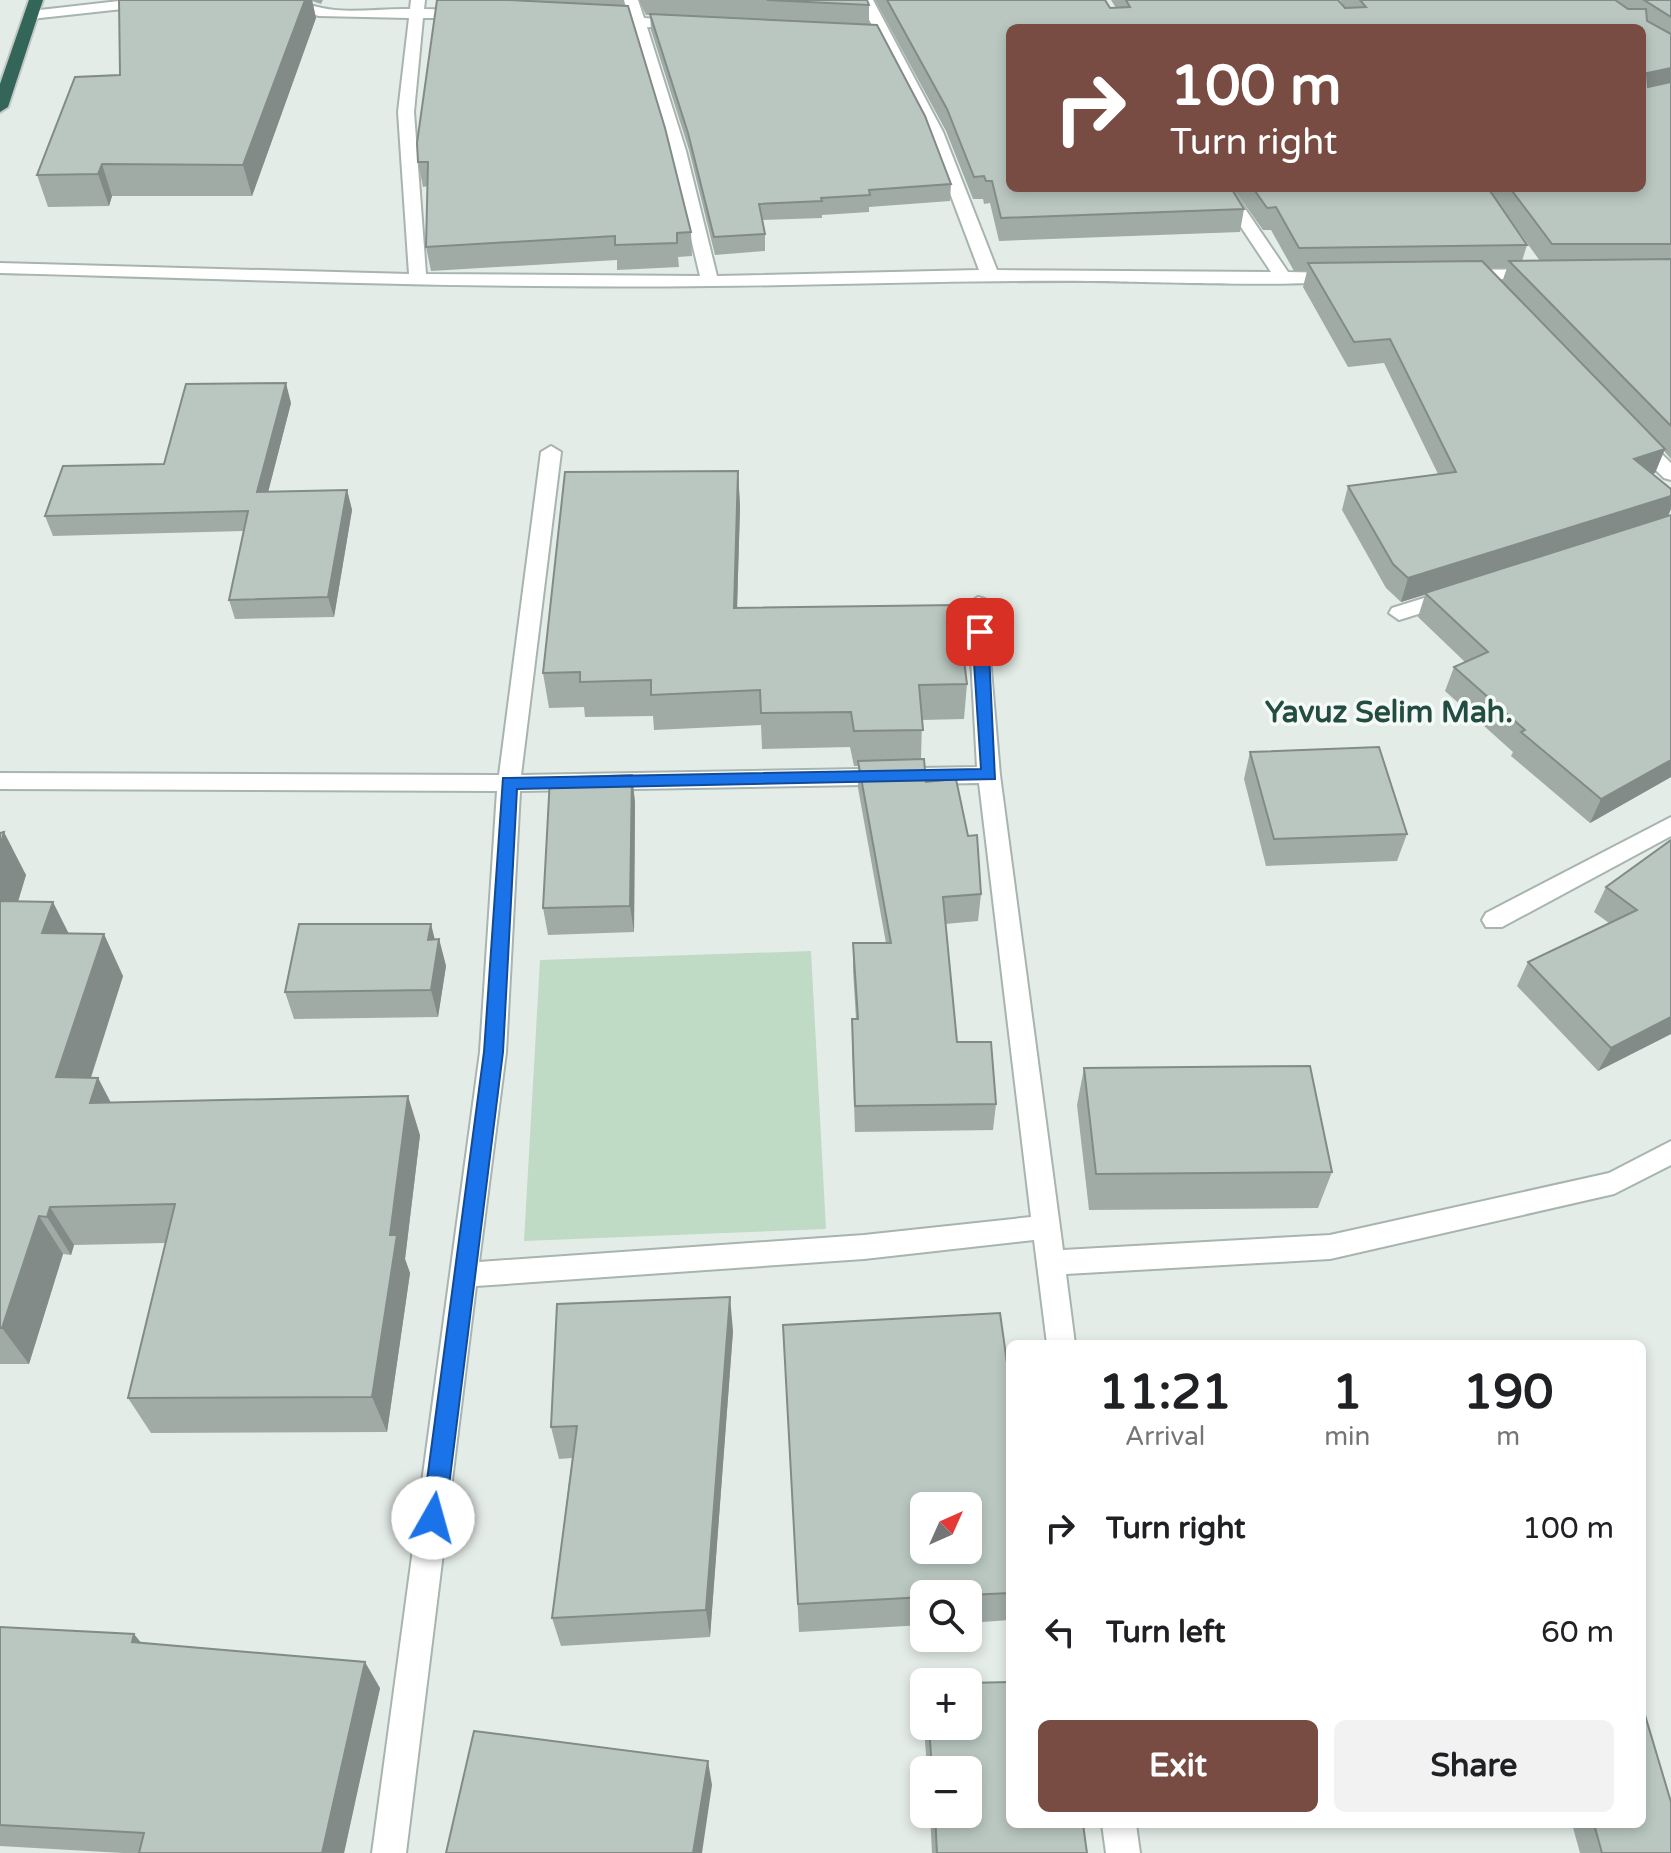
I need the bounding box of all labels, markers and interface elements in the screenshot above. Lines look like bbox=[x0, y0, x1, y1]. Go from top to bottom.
text: 100 m bbox=[1170, 53, 1341, 120]
icon: right bbox=[1038, 56, 1142, 160]
text: Turn right bbox=[1170, 121, 1337, 164]
pin bbox=[946, 598, 1014, 666]
icon: arrive bbox=[958, 610, 1002, 654]
district label: Yavuz Selim Mah. bbox=[1265, 694, 1513, 731]
text: 11:21 bbox=[1099, 1364, 1232, 1422]
text: 1 bbox=[1332, 1364, 1362, 1422]
text: 190 bbox=[1463, 1364, 1553, 1422]
text: Arrival bbox=[1125, 1421, 1205, 1452]
text: min bbox=[1324, 1421, 1370, 1452]
text: m bbox=[1496, 1421, 1520, 1452]
position arrow bbox=[391, 1476, 475, 1560]
north arrow bbox=[910, 1492, 982, 1564]
map controls bbox=[910, 1492, 982, 1828]
icon: right bbox=[1038, 1506, 1082, 1550]
text: Turn right bbox=[1106, 1510, 1246, 1547]
text: 100 m bbox=[1522, 1510, 1614, 1547]
button: search bbox=[910, 1580, 982, 1652]
icon: left bbox=[1038, 1610, 1082, 1654]
text: Turn left bbox=[1106, 1614, 1225, 1651]
text: 60 m bbox=[1541, 1614, 1614, 1651]
button: + bbox=[910, 1668, 982, 1740]
button: Exit bbox=[1038, 1720, 1318, 1812]
button: Share bbox=[1334, 1720, 1614, 1812]
button: − bbox=[910, 1756, 982, 1828]

